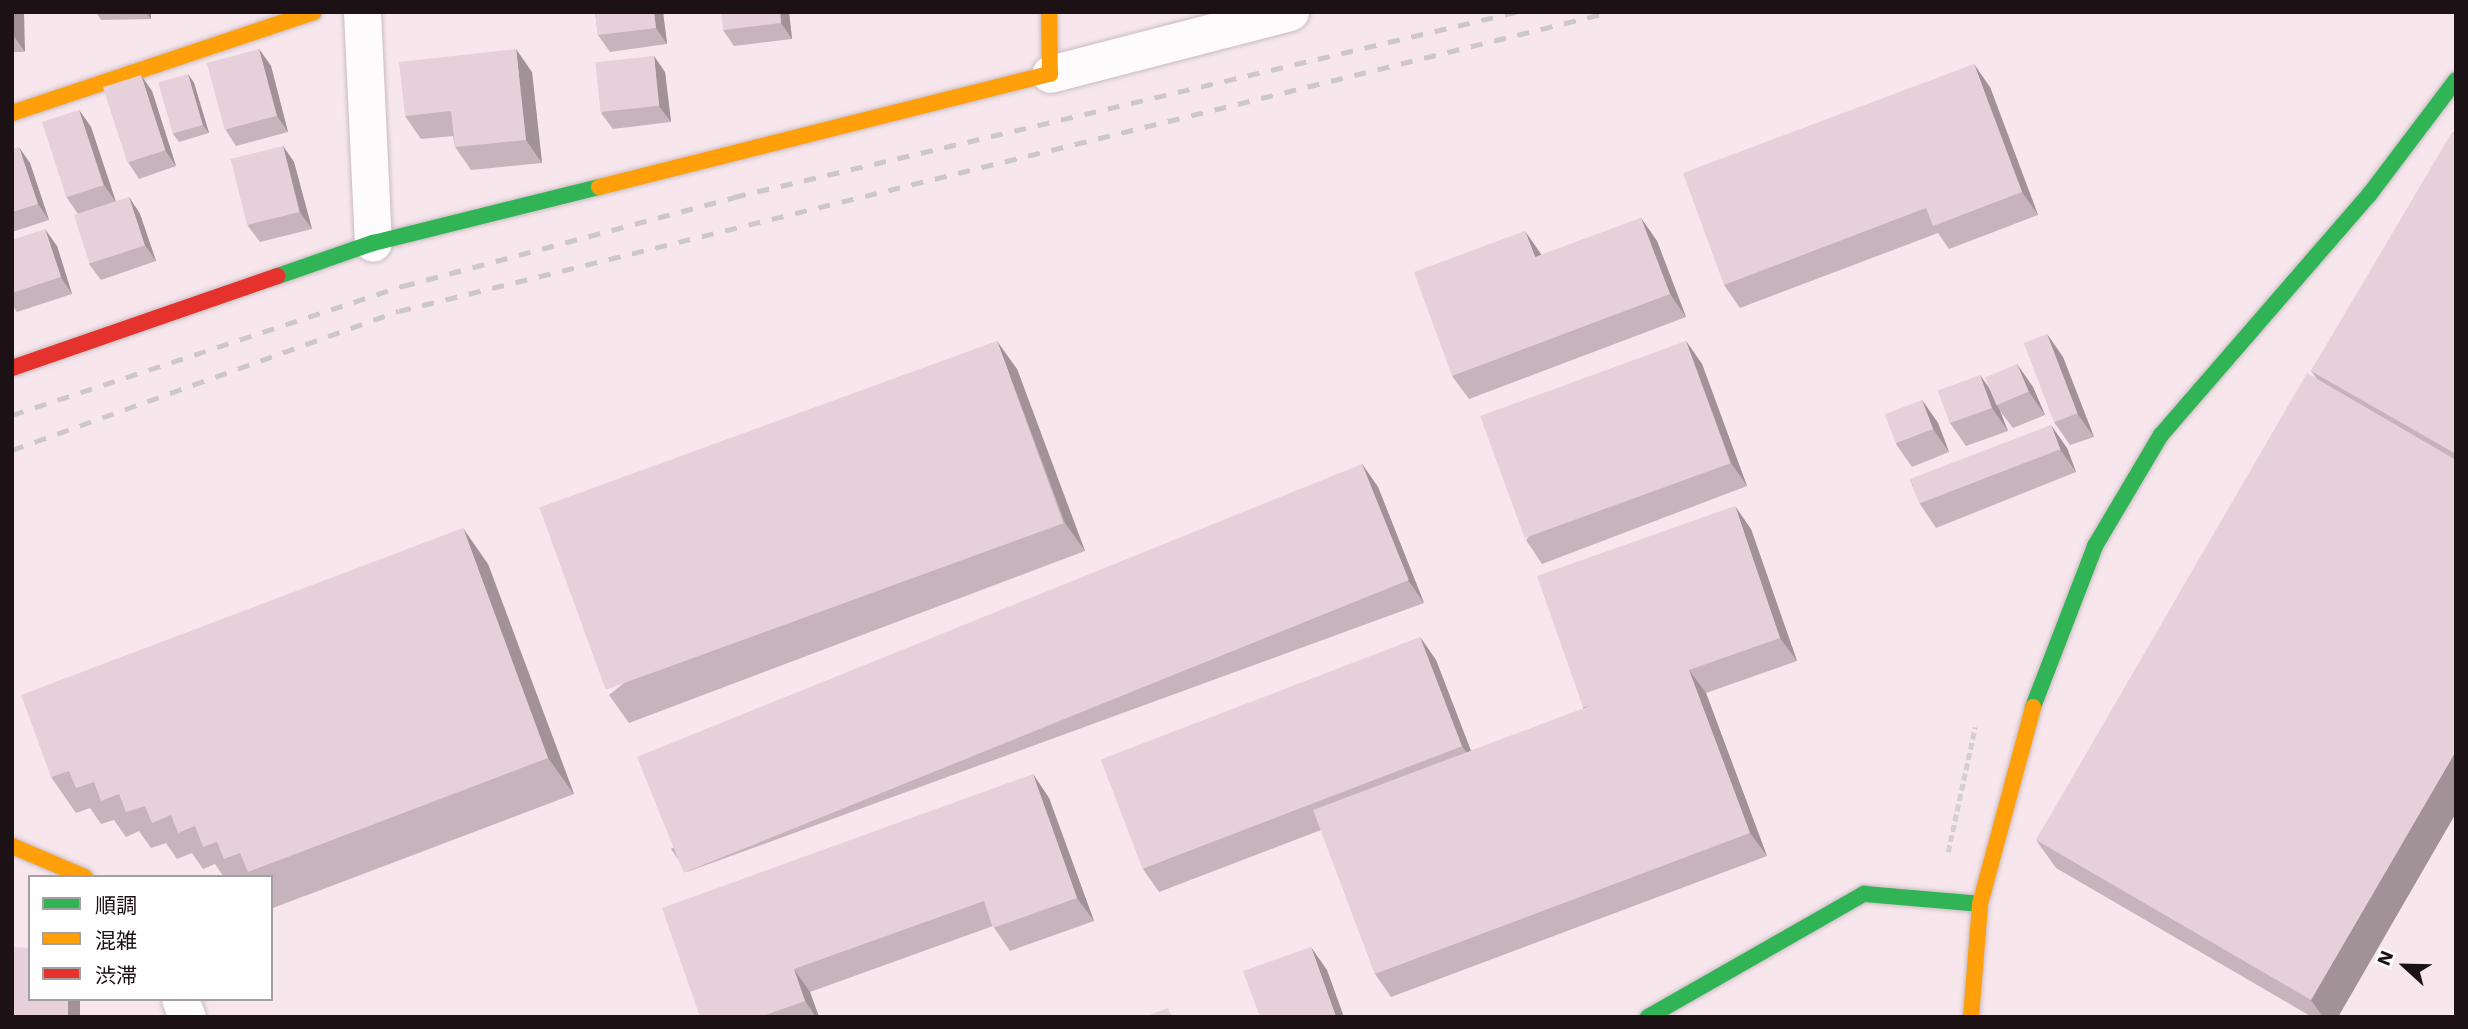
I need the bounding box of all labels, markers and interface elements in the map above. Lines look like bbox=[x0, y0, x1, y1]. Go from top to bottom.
legend bbox=[28, 875, 273, 1001]
text: 順調 bbox=[95, 893, 137, 918]
text: 混雑 bbox=[95, 928, 137, 953]
north arrow bbox=[2370, 931, 2440, 1001]
text: N bbox=[2372, 947, 2398, 969]
text: 渋滞 bbox=[95, 963, 137, 988]

